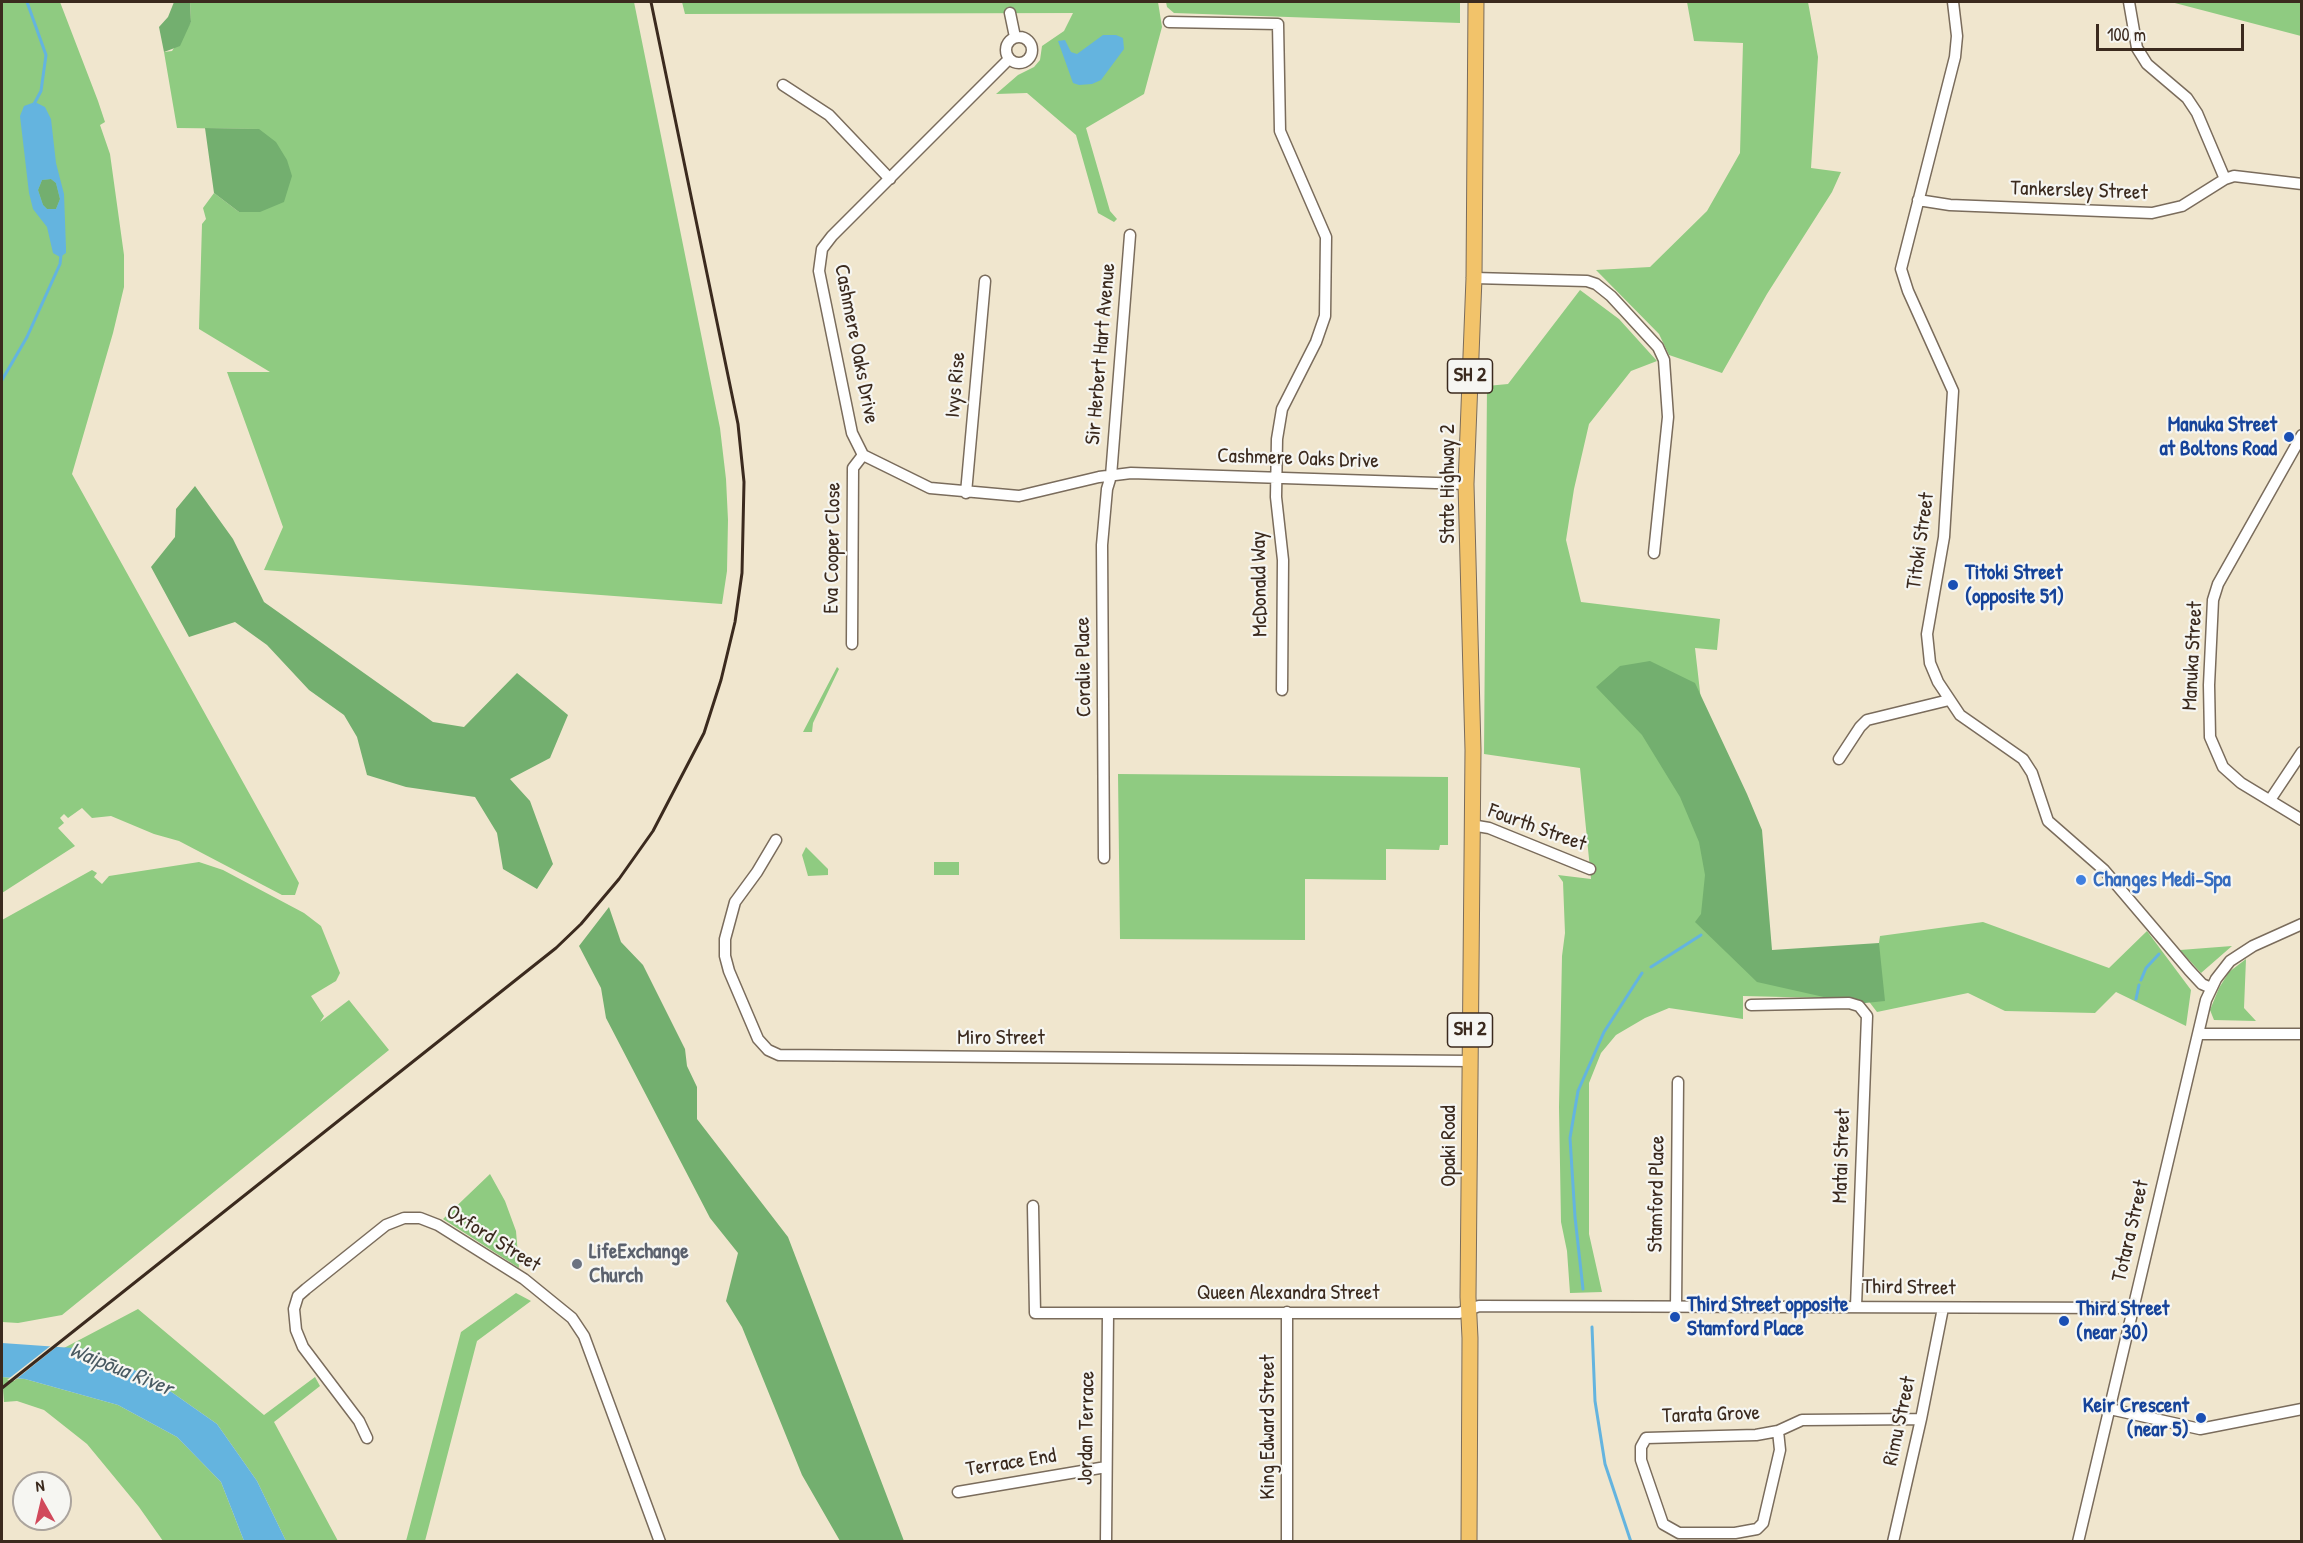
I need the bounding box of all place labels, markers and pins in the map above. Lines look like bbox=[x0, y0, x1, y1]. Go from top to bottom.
place label: Manuka Street at Boltons Road bbox=[2160, 412, 2277, 462]
marker: Manuka Street at Boltons Road bbox=[2282, 430, 2296, 444]
place label: Titoki Street (opposite 51) bbox=[1965, 560, 2064, 610]
marker: Titoki Street (opposite 51) bbox=[1946, 578, 1960, 592]
place label: Changes Medi-Spa bbox=[2093, 867, 2231, 893]
marker: Changes Medi-Spa bbox=[2074, 873, 2088, 887]
place label: LifeExchange Church bbox=[589, 1239, 688, 1289]
marker: LifeExchange Church bbox=[570, 1257, 584, 1271]
place label: Third Street opposite Stamford Place bbox=[1687, 1292, 1848, 1342]
place label: Third Street (near 30) bbox=[2076, 1296, 2169, 1346]
marker: Third Street opposite Stamford Place bbox=[1668, 1310, 1682, 1324]
marker: Third Street (near 30) bbox=[2057, 1314, 2071, 1328]
place label: Keir Crescent (near 5) bbox=[2083, 1393, 2189, 1443]
marker: Keir Crescent (near 5) bbox=[2194, 1411, 2208, 1425]

